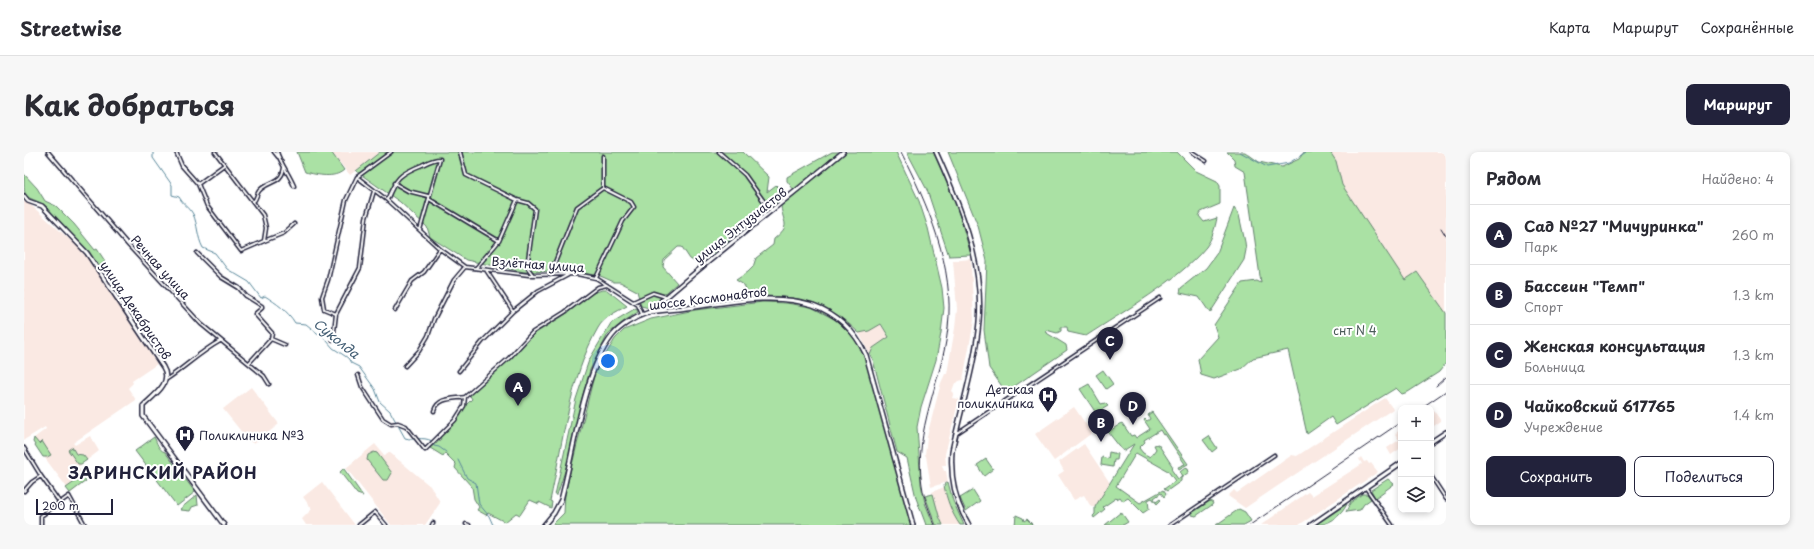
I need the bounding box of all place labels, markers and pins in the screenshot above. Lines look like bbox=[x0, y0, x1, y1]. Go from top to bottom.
pin: C bbox=[1097, 327, 1123, 360]
pin: A bbox=[505, 373, 531, 406]
place label: Детская поликлиника bbox=[957, 380, 1034, 412]
hospital icon: Детская поликлиника bbox=[1037, 385, 1059, 413]
pin: D bbox=[1120, 392, 1146, 425]
pin: B bbox=[1088, 409, 1114, 442]
hospital icon: Поликлиника №3 bbox=[174, 424, 196, 452]
place label: Поликлиника №3 bbox=[199, 426, 304, 444]

